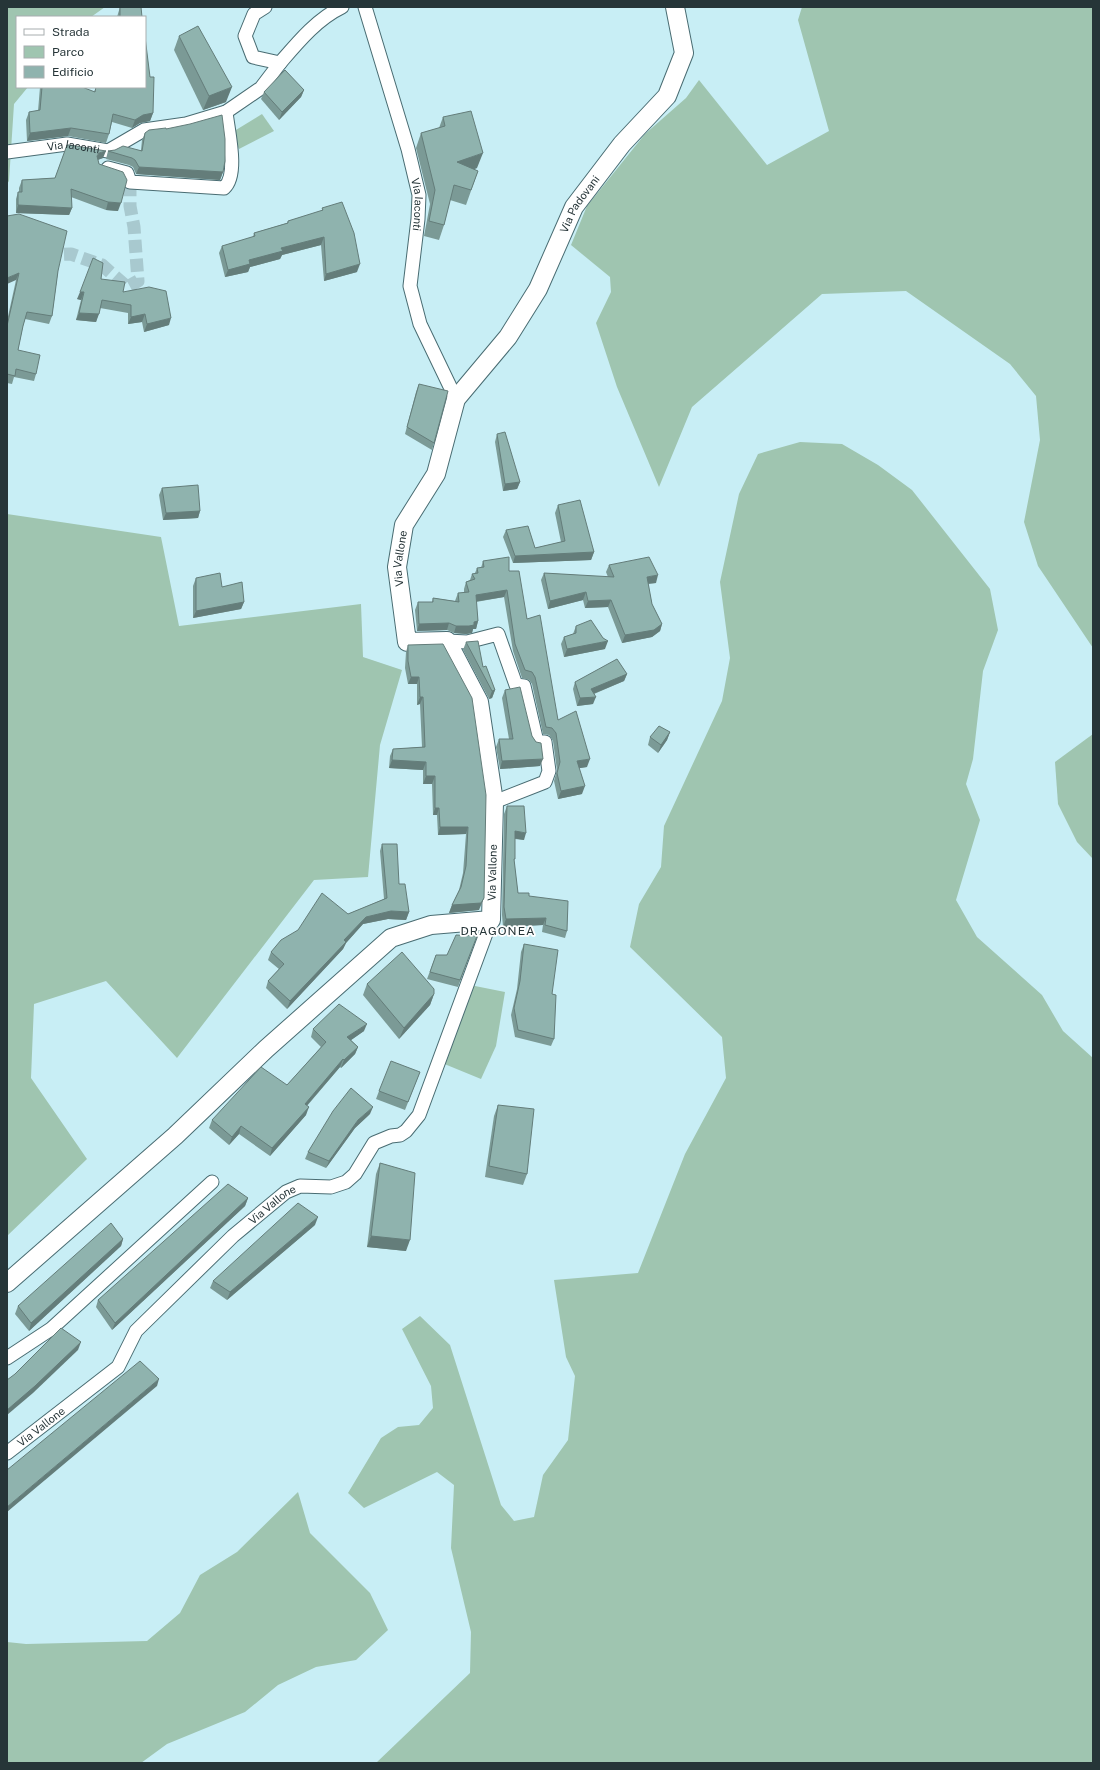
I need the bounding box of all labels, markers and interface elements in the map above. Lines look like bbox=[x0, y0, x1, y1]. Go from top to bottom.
legend bbox=[16, 16, 146, 88]
text: Strada bbox=[52, 25, 89, 39]
text: Parco bbox=[52, 45, 84, 59]
text: Edificio bbox=[52, 65, 94, 79]
street label: Via Iaconti bbox=[46, 138, 101, 155]
street label: Via Padovani bbox=[558, 173, 602, 234]
street label: Via Iaconti bbox=[409, 177, 425, 232]
street label: Via Vallone bbox=[391, 529, 409, 587]
street label: Via Vallone bbox=[485, 844, 499, 901]
district label: DRAGONEA bbox=[460, 924, 536, 938]
street label: Via Vallone bbox=[246, 1183, 298, 1226]
street label: Via Vallone bbox=[15, 1405, 67, 1449]

